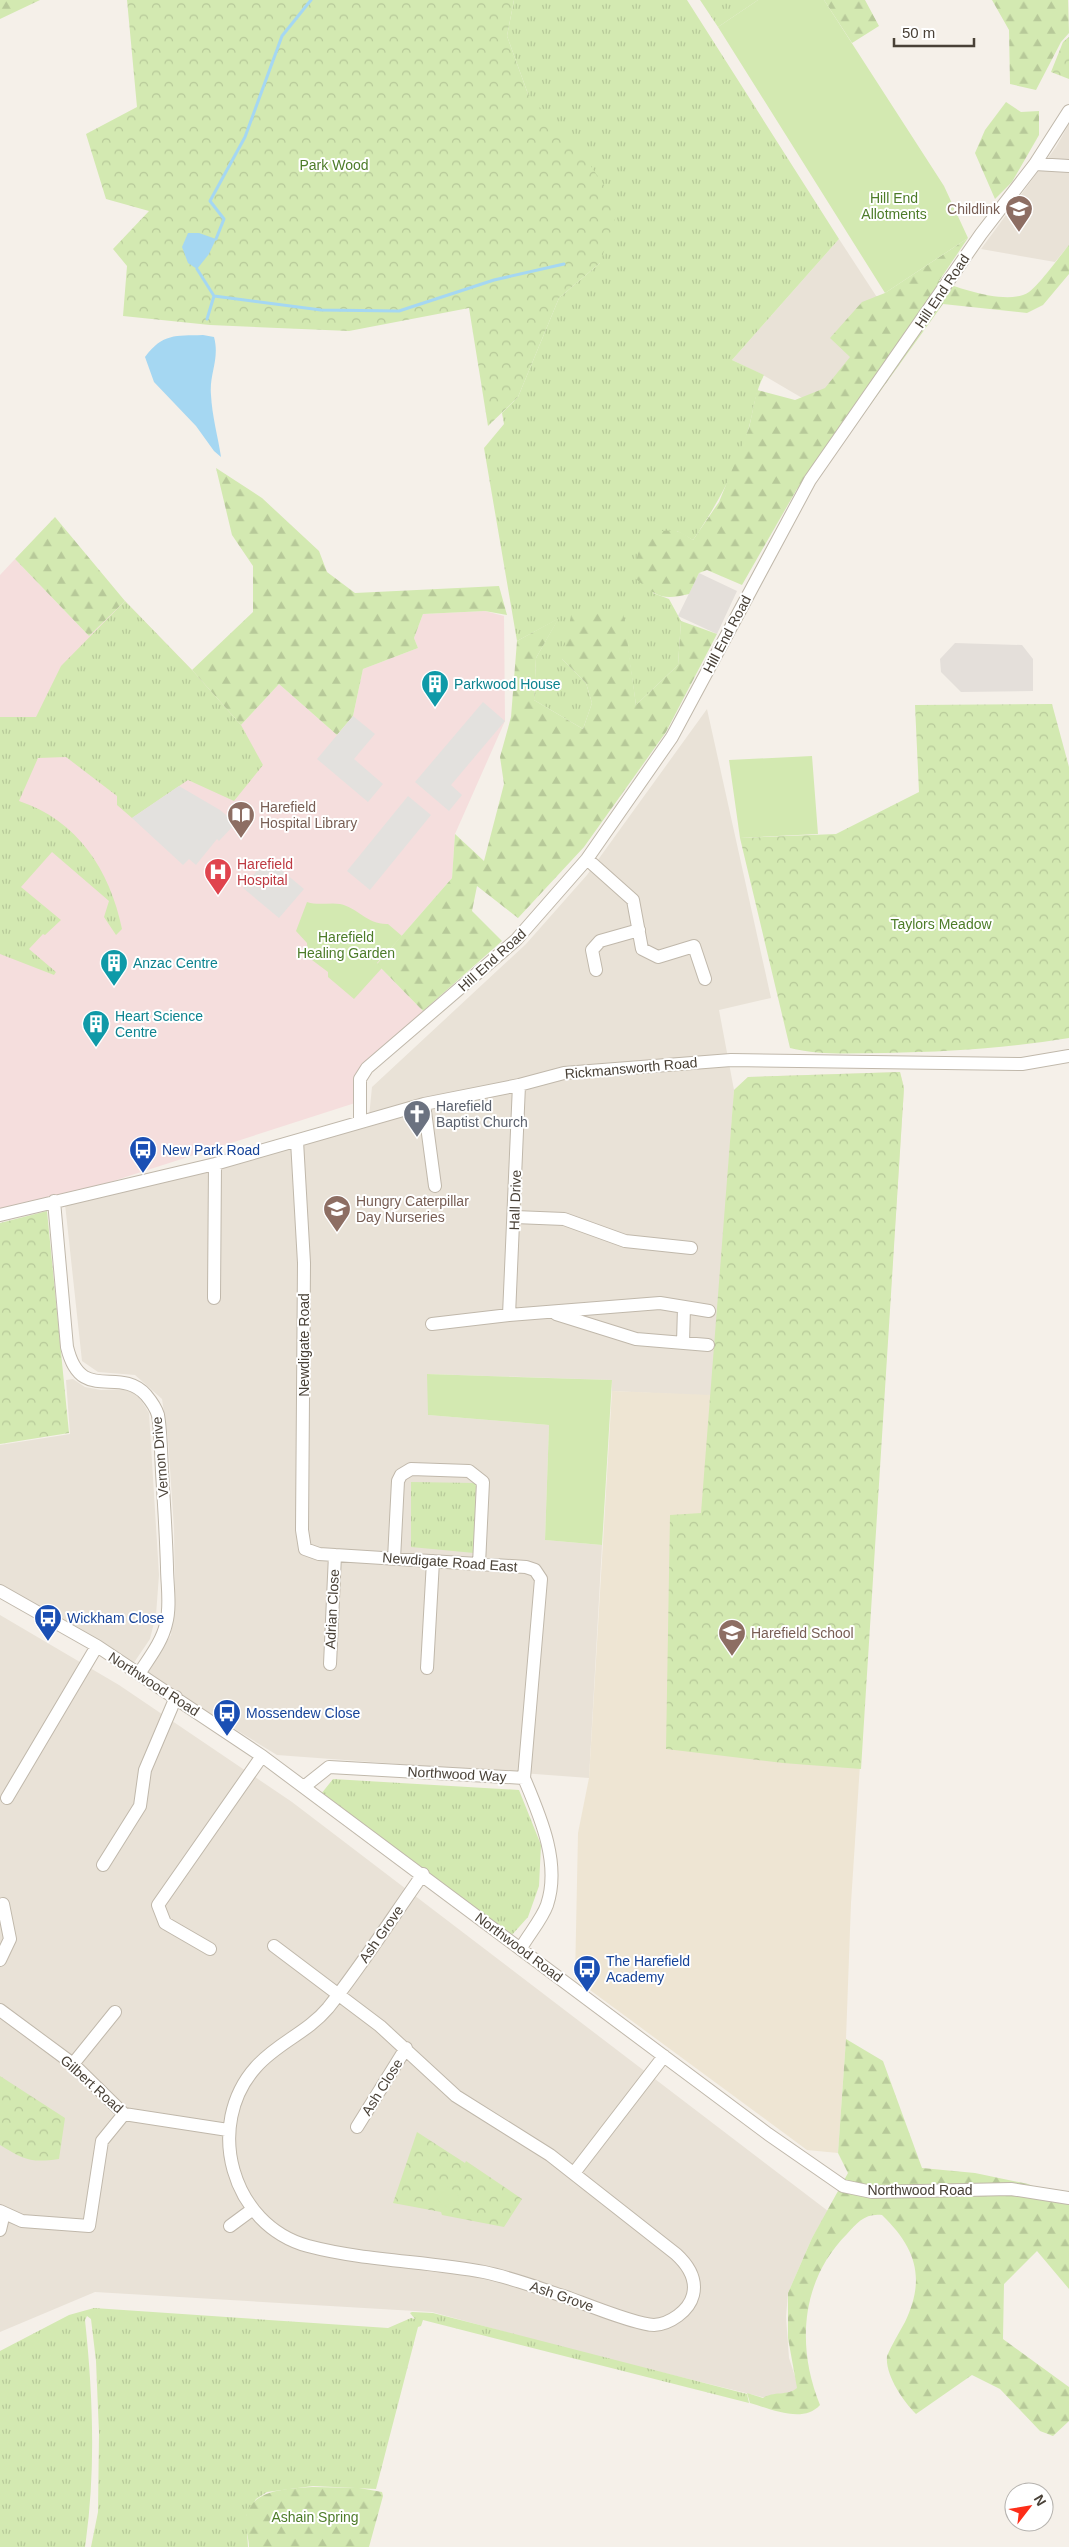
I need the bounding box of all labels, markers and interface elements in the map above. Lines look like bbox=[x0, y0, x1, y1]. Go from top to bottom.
scale bar bbox=[894, 15, 974, 47]
text: 50 m bbox=[902, 24, 935, 41]
park label: Park Wood bbox=[300, 157, 369, 173]
park label: Hill End Allotments bbox=[861, 190, 927, 222]
school or university icon: Childlink bbox=[1004, 194, 1034, 233]
place label: Childlink bbox=[947, 201, 1001, 217]
street label: Hill End Road bbox=[911, 251, 973, 331]
street label: Hill End Road bbox=[700, 592, 754, 676]
building icon: Parkwood House bbox=[420, 669, 450, 708]
place label: Parkwood House bbox=[454, 676, 561, 692]
place label: Harefield Hospital Library bbox=[260, 799, 357, 831]
library icon: Harefield Hospital Library bbox=[226, 800, 256, 839]
place label: Harefield Hospital bbox=[237, 856, 293, 888]
hospital icon: Harefield Hospital bbox=[203, 857, 233, 896]
park label: Taylors Meadow bbox=[890, 916, 992, 932]
street label: Hill End Road bbox=[455, 925, 529, 995]
park label: Harefield Healing Garden bbox=[297, 929, 395, 961]
building icon: Anzac Centre bbox=[99, 948, 129, 987]
place label: Anzac Centre bbox=[133, 955, 218, 971]
place label: Heart Science Centre bbox=[115, 1008, 203, 1040]
building icon: Heart Science Centre bbox=[81, 1009, 111, 1048]
street label: Rickmansworth Road bbox=[564, 1054, 698, 1082]
place label: Harefield Baptist Church bbox=[436, 1098, 528, 1130]
church icon: Harefield Baptist Church bbox=[402, 1099, 432, 1138]
bus stop icon: New Park Road bbox=[128, 1135, 158, 1174]
place label: New Park Road bbox=[162, 1142, 260, 1158]
street label: Hall Drive bbox=[506, 1169, 524, 1231]
place label: Hungry Caterpillar Day Nurseries bbox=[356, 1193, 469, 1225]
school or university icon: Hungry Caterpillar Day Nurseries bbox=[322, 1194, 352, 1233]
street label: Newdigate Road bbox=[296, 1293, 312, 1397]
street label: Vernon Drive bbox=[148, 1416, 171, 1498]
street label: Newdigate Road East bbox=[382, 1549, 518, 1575]
street label: Adrian Close bbox=[322, 1568, 342, 1649]
bus stop icon: Wickham Close bbox=[33, 1603, 63, 1642]
place label: Wickham Close bbox=[67, 1610, 164, 1626]
school or university icon: Harefield School bbox=[717, 1618, 747, 1657]
place label: Harefield School bbox=[751, 1625, 854, 1641]
street label: Northwood Road bbox=[106, 1649, 202, 1719]
bus stop icon: Mossendew Close bbox=[212, 1698, 242, 1737]
place label: Mossendew Close bbox=[246, 1705, 361, 1721]
street label: Northwood Way bbox=[407, 1763, 507, 1785]
street label: Ash Grove bbox=[355, 1902, 407, 1966]
street label: Northwood Road bbox=[472, 1909, 566, 1985]
place label: The Harefield Academy bbox=[606, 1953, 690, 1985]
bus stop icon: The Harefield Academy bbox=[572, 1954, 602, 1993]
street label: Gilbert Road bbox=[57, 2052, 127, 2116]
street label: Ash Close bbox=[358, 2056, 406, 2118]
street label: Northwood Road bbox=[867, 2182, 973, 2198]
street label: Ash Grove bbox=[528, 2278, 596, 2314]
north arrow bbox=[1004, 2482, 1054, 2532]
text: N bbox=[1031, 2492, 1050, 2509]
park label: Ashain Spring bbox=[271, 2509, 359, 2525]

